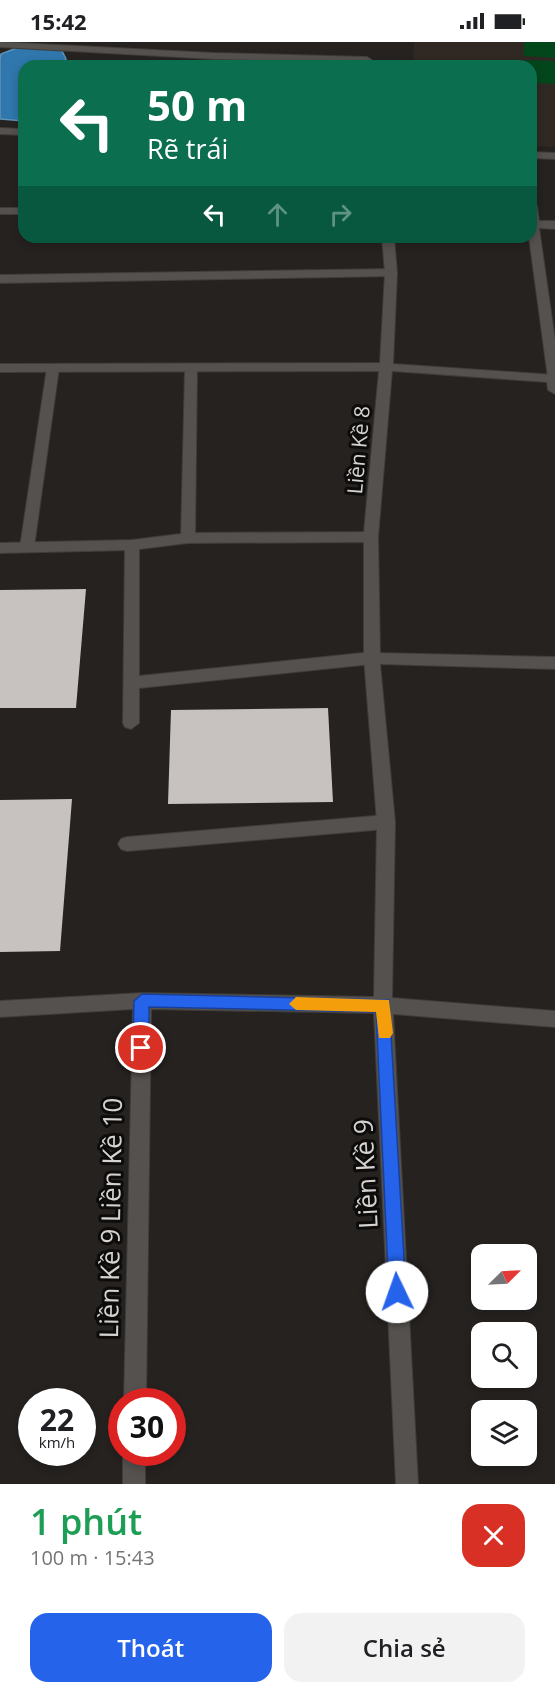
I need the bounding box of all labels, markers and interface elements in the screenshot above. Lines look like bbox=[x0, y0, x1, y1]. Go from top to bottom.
text: 15:42 bbox=[30, 6, 87, 36]
text: 50 m bbox=[147, 76, 247, 133]
icon: left bbox=[48, 84, 126, 162]
text: Rẽ trái bbox=[147, 130, 228, 167]
icon: left bbox=[198, 198, 231, 231]
icon: ahead bbox=[261, 198, 294, 231]
icon: right bbox=[324, 198, 357, 231]
street label: Liền Kề 8 bbox=[340, 405, 376, 495]
pin bbox=[115, 1022, 166, 1073]
icon: arrive bbox=[124, 1031, 157, 1064]
street label: Liền Kề 9 Liền Kề 10 bbox=[90, 1097, 130, 1339]
street label: Liền Kề 9 bbox=[344, 1118, 386, 1230]
north arrow bbox=[471, 1244, 537, 1310]
map controls bbox=[471, 1244, 537, 1466]
position arrow bbox=[365, 1260, 429, 1324]
button: search bbox=[471, 1322, 537, 1388]
speed limit sign: 30 bbox=[108, 1388, 186, 1466]
text: 22 bbox=[40, 1399, 74, 1440]
button: layers bbox=[471, 1400, 537, 1466]
text: km/h bbox=[39, 1432, 75, 1452]
text: 1 phút bbox=[30, 1497, 142, 1546]
button: close bbox=[462, 1504, 525, 1567]
text: 100 m · 15:43 bbox=[30, 1544, 155, 1571]
button: Thoát bbox=[30, 1613, 272, 1682]
button: Chia sẻ bbox=[284, 1613, 525, 1682]

